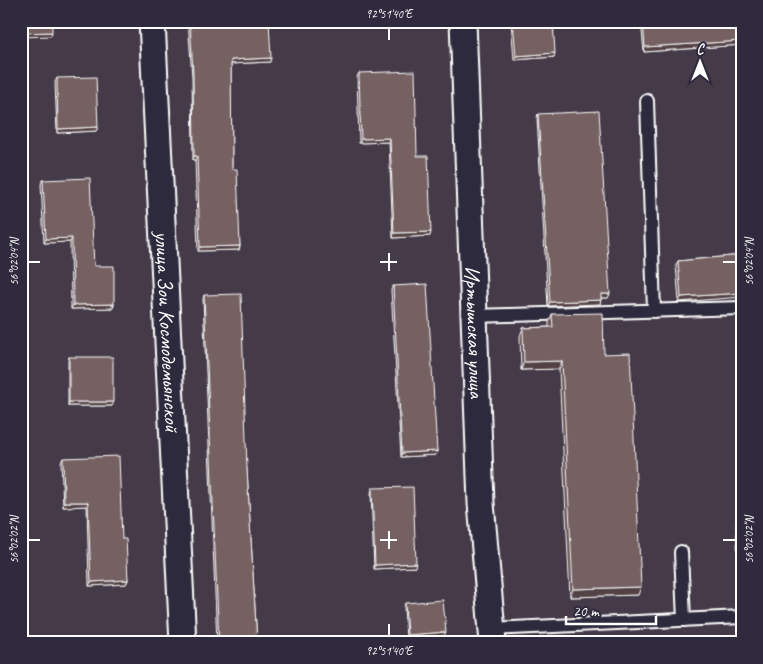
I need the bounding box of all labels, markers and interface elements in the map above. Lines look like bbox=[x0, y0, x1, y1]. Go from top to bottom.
text: 92°51'40"E bbox=[366, 6, 414, 22]
north arrow bbox=[676, 38, 726, 88]
text: С bbox=[697, 41, 706, 58]
street label: улица Зои Космодемьянской bbox=[149, 229, 186, 434]
text: 56°02'04"N bbox=[6, 237, 22, 286]
text: 56°02'04"N bbox=[741, 237, 757, 286]
street label: Иртышская улица bbox=[459, 265, 490, 400]
text: 56°02'02"N bbox=[6, 515, 22, 564]
text: 56°02'02"N bbox=[741, 515, 757, 564]
scale bar bbox=[566, 594, 656, 626]
text: 20 m bbox=[573, 602, 600, 621]
text: 92°51'40"E bbox=[366, 643, 414, 659]

